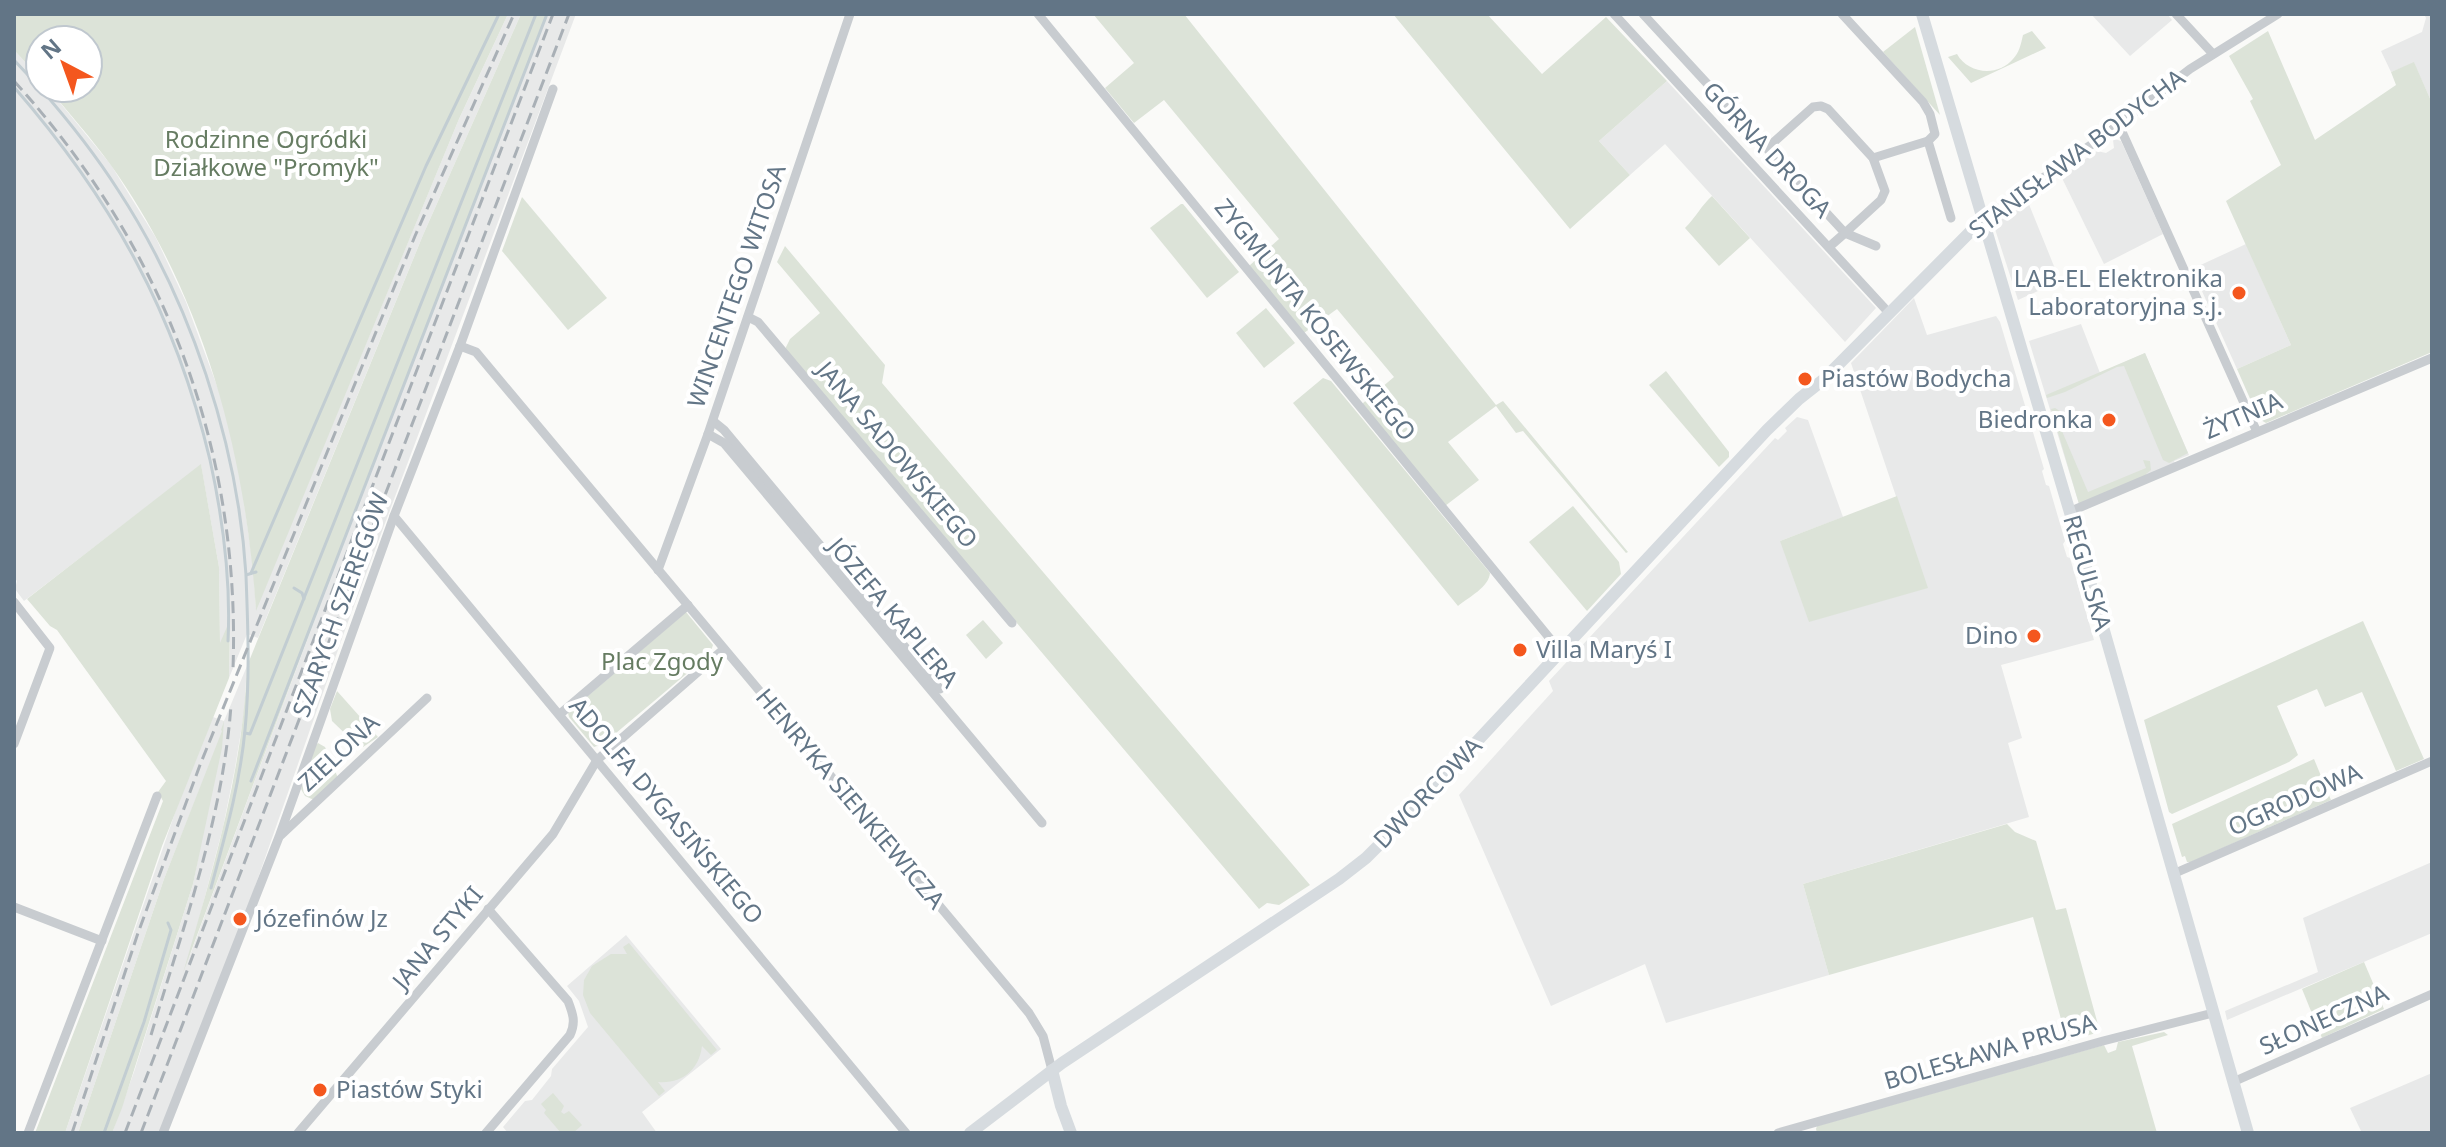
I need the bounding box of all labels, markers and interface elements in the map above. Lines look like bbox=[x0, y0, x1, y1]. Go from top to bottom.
north arrow bbox=[24, 24, 104, 104]
text: N bbox=[34, 31, 67, 65]
street label: STANISŁAWA BODYCHA bbox=[1961, 60, 2191, 245]
street label: GÓRNA DROGA bbox=[1696, 74, 1840, 225]
park label: Rodzinne Ogródki Działkowe "Promyk" bbox=[153, 122, 379, 183]
street label: WINCENTEGO WITOSA bbox=[678, 159, 793, 412]
street label: ZYGMUNTA KOSEWSKIEGO bbox=[1208, 191, 1424, 447]
place label: LAB-EL Elektronika Laboratoryjna s.j. bbox=[2014, 261, 2223, 322]
marker: LAB-EL Elektronika Laboratoryjna s.j. bbox=[2230, 284, 2248, 302]
street label: JANA SADOWSKIEGO bbox=[809, 352, 986, 554]
place label: Piastów Bodycha bbox=[1821, 361, 2011, 394]
marker: Piastów Bodycha bbox=[1796, 370, 1814, 388]
street label: ŻYTNIA bbox=[2198, 383, 2287, 446]
place label: Biedronka bbox=[1978, 402, 2093, 435]
marker: Biedronka bbox=[2100, 411, 2118, 429]
street label: SZARYCH SZEREGÓW bbox=[284, 487, 396, 721]
street label: REGULSKA bbox=[2056, 511, 2121, 635]
street label: JÓZEFA KAPLERA bbox=[820, 528, 967, 695]
place label: Dino bbox=[1965, 618, 2018, 651]
marker: Dino bbox=[2025, 627, 2043, 645]
place label: Villa Maryś I bbox=[1536, 632, 1672, 665]
marker: Villa Maryś I bbox=[1511, 641, 1529, 659]
park label: Plac Zgody bbox=[601, 644, 724, 677]
street label: HENRYKA SIENKIEWICZA bbox=[749, 681, 954, 916]
street label: ADOLFA DYGASIŃSKIEGO bbox=[563, 690, 772, 930]
street label: ZIELONA bbox=[290, 705, 386, 798]
street label: DWORCOWA bbox=[1365, 729, 1489, 855]
street label: OGRODOWA bbox=[2223, 754, 2367, 843]
street label: JANA STYKI bbox=[383, 879, 490, 997]
place label: Józefinów Jz bbox=[254, 901, 388, 934]
marker: Józefinów Jz bbox=[231, 910, 249, 928]
street label: SŁONECZNA bbox=[2254, 975, 2394, 1062]
street label: BOLESŁAWA PRUSA bbox=[1880, 1004, 2100, 1097]
place label: Piastów Styki bbox=[336, 1072, 483, 1105]
marker: Piastów Styki bbox=[311, 1081, 329, 1099]

